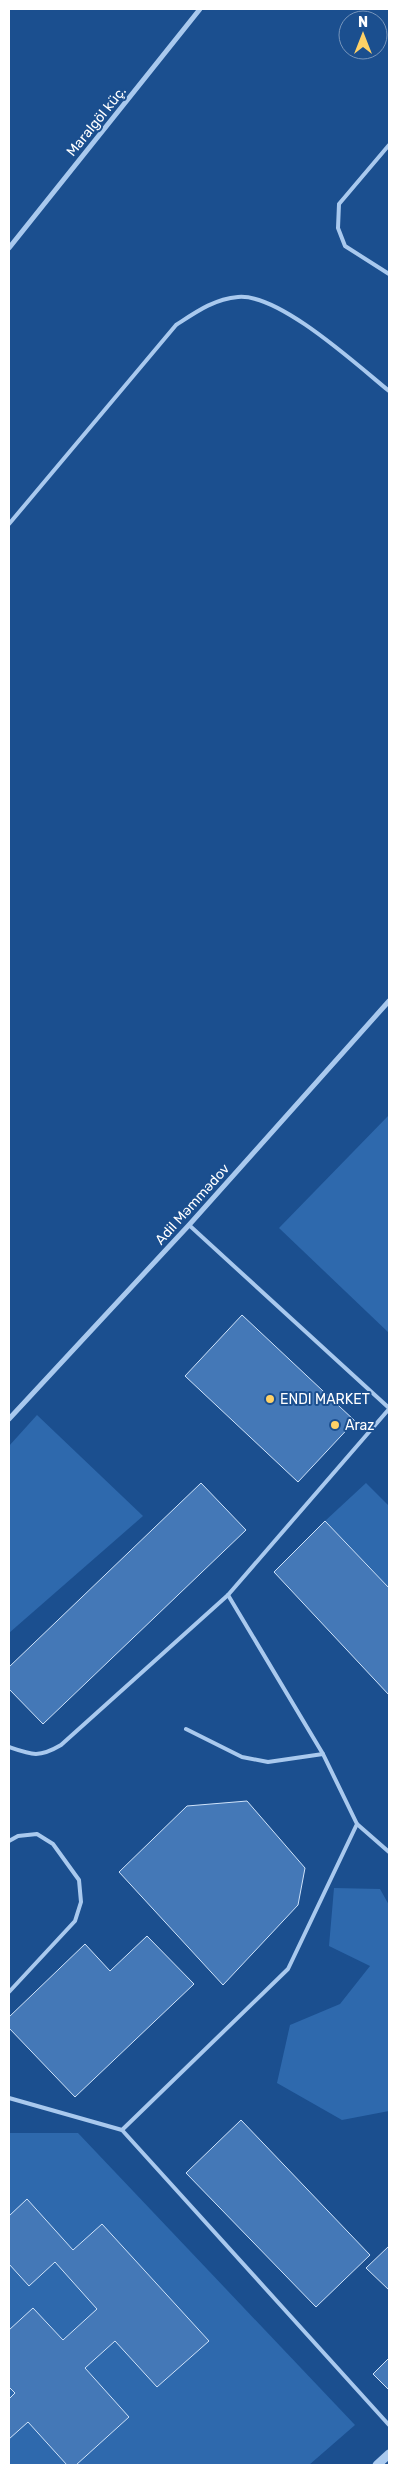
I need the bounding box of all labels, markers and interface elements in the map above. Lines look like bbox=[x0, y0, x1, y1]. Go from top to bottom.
north arrow bbox=[338, 10, 388, 60]
text: N bbox=[358, 14, 368, 31]
street label: Maralgöl küç. bbox=[63, 83, 130, 160]
street label: Adil Məmmədov bbox=[151, 1160, 233, 1248]
place label: ENDI MARKET bbox=[280, 1391, 370, 1408]
marker: ENDI MARKET bbox=[264, 1393, 276, 1405]
place label: Araz bbox=[345, 1417, 374, 1434]
marker: Araz bbox=[329, 1419, 341, 1431]

